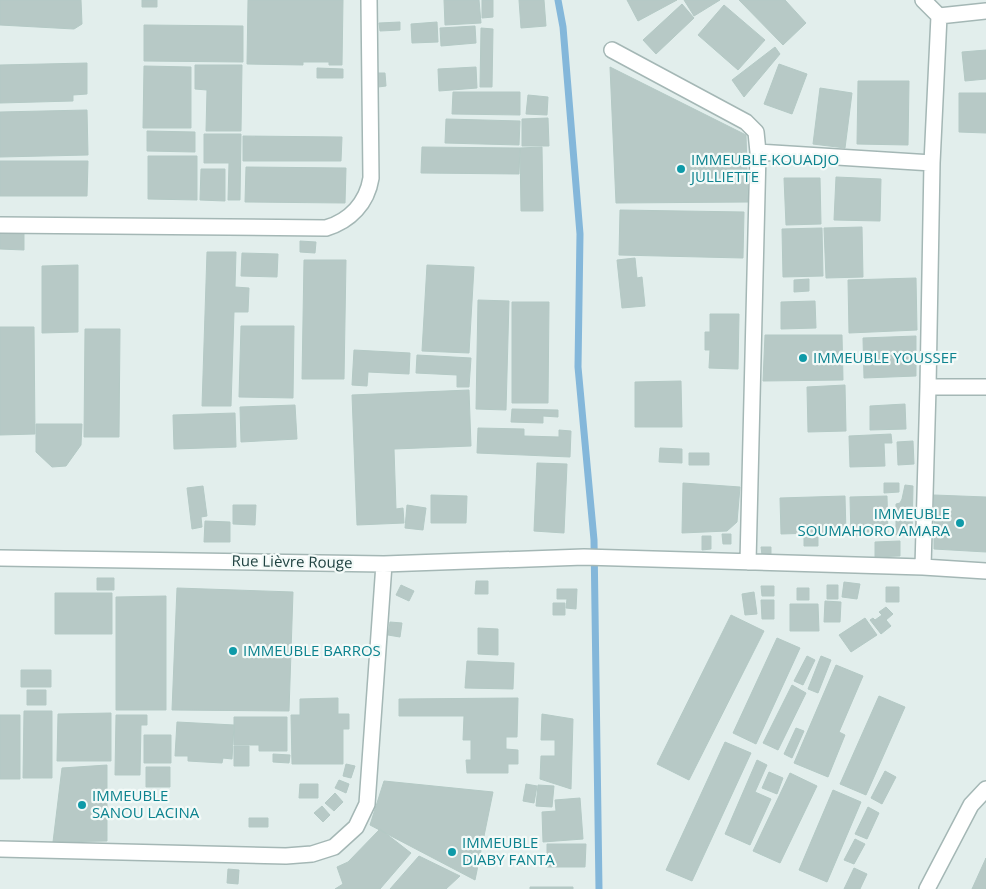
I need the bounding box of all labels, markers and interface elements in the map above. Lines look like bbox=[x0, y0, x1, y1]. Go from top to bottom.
place label: IMMEUBLE KOUADJO JULLIETTE bbox=[689, 149, 839, 186]
marker: IMMEUBLE KOUADJO JULLIETTE bbox=[675, 163, 687, 175]
place label: IMMEUBLE YOUSSEF bbox=[813, 347, 957, 367]
marker: IMMEUBLE YOUSSEF bbox=[797, 352, 809, 364]
place label: IMMEUBLE SOUMAHORO AMARA bbox=[797, 503, 951, 540]
marker: IMMEUBLE SOUMAHORO AMARA bbox=[954, 517, 966, 529]
street label: Rue Lièvre Rouge bbox=[231, 550, 353, 572]
place label: IMMEUBLE BARROS bbox=[243, 640, 381, 660]
marker: IMMEUBLE BARROS bbox=[227, 645, 239, 657]
place label: IMMEUBLE SANOU LACINA bbox=[92, 785, 200, 822]
marker: IMMEUBLE SANOU LACINA bbox=[76, 799, 88, 811]
place label: IMMEUBLE DIABY FANTA bbox=[462, 832, 555, 869]
marker: IMMEUBLE DIABY FANTA bbox=[446, 846, 458, 858]

